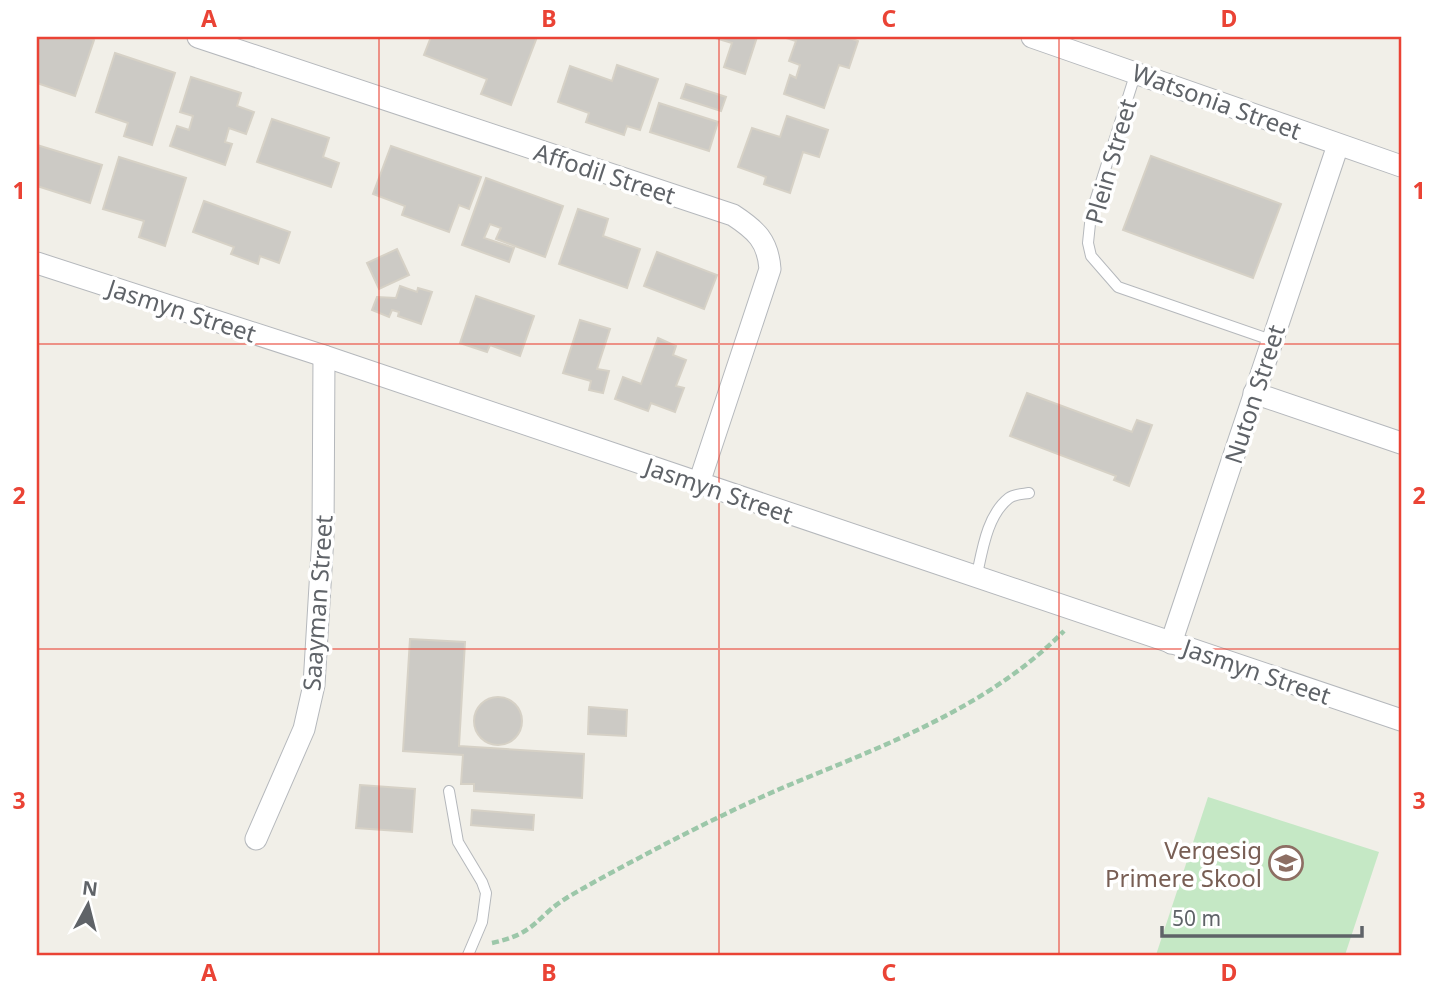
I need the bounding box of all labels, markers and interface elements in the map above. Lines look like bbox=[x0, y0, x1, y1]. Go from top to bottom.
text: A bbox=[201, 2, 217, 34]
text: B bbox=[541, 2, 557, 34]
text: C bbox=[882, 2, 897, 34]
text: D bbox=[1221, 2, 1237, 34]
street label: Watsonia Street bbox=[1128, 55, 1306, 147]
street label: Plein Street bbox=[1076, 94, 1144, 227]
street label: Affodil Street bbox=[530, 135, 680, 211]
text: 1 bbox=[12, 174, 26, 206]
text: 1 bbox=[1412, 174, 1426, 206]
street label: Jasmyn Street bbox=[102, 270, 261, 350]
street label: Nuton Street bbox=[1216, 320, 1292, 468]
street label: Jasmyn Street bbox=[639, 449, 798, 531]
text: 2 bbox=[12, 479, 26, 511]
text: 2 bbox=[1412, 479, 1426, 511]
street label: Saayman Street bbox=[294, 514, 340, 692]
street label: Jasmyn Street bbox=[1177, 630, 1336, 712]
text: 3 bbox=[12, 784, 26, 816]
text: 3 bbox=[1412, 784, 1426, 816]
place label: Vergesig Primere Skool bbox=[1105, 833, 1262, 894]
school or university icon: Vergesig Primere Skool bbox=[1267, 844, 1305, 882]
north arrow bbox=[52, 870, 122, 940]
text: N bbox=[81, 874, 99, 902]
scale bar bbox=[1162, 894, 1361, 938]
text: 50 m bbox=[1172, 904, 1221, 932]
text: A bbox=[201, 956, 217, 988]
text: B bbox=[541, 956, 557, 988]
text: C bbox=[882, 956, 897, 988]
text: D bbox=[1221, 956, 1237, 988]

